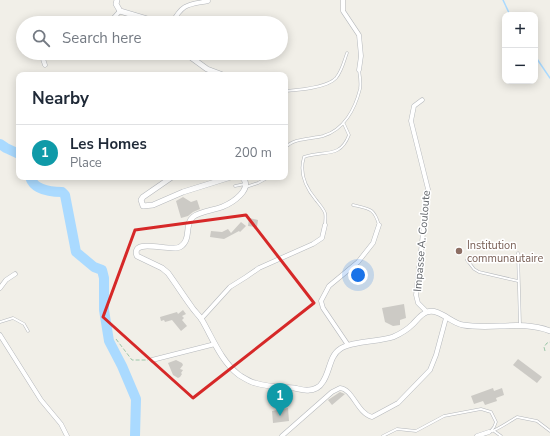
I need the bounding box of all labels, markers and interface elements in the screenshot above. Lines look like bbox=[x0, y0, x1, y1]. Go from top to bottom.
map controls bbox=[502, 12, 538, 84]
button: + bbox=[502, 12, 538, 48]
search box bbox=[16, 16, 288, 60]
icon: search bbox=[30, 27, 52, 49]
text: Search here bbox=[62, 28, 142, 48]
button: − bbox=[502, 48, 538, 84]
text: Nearby bbox=[32, 87, 89, 110]
text: Les Homes bbox=[70, 134, 147, 154]
text: 1 bbox=[41, 144, 49, 162]
text: 200 m bbox=[234, 144, 272, 162]
text: Place bbox=[70, 154, 102, 172]
street label: Impasse A. Couloute bbox=[410, 190, 434, 292]
place label: Institution communautaire bbox=[467, 238, 543, 266]
marker: Institution communautaire bbox=[454, 246, 464, 256]
your location bbox=[348, 265, 368, 285]
pin: 1 bbox=[267, 383, 293, 416]

